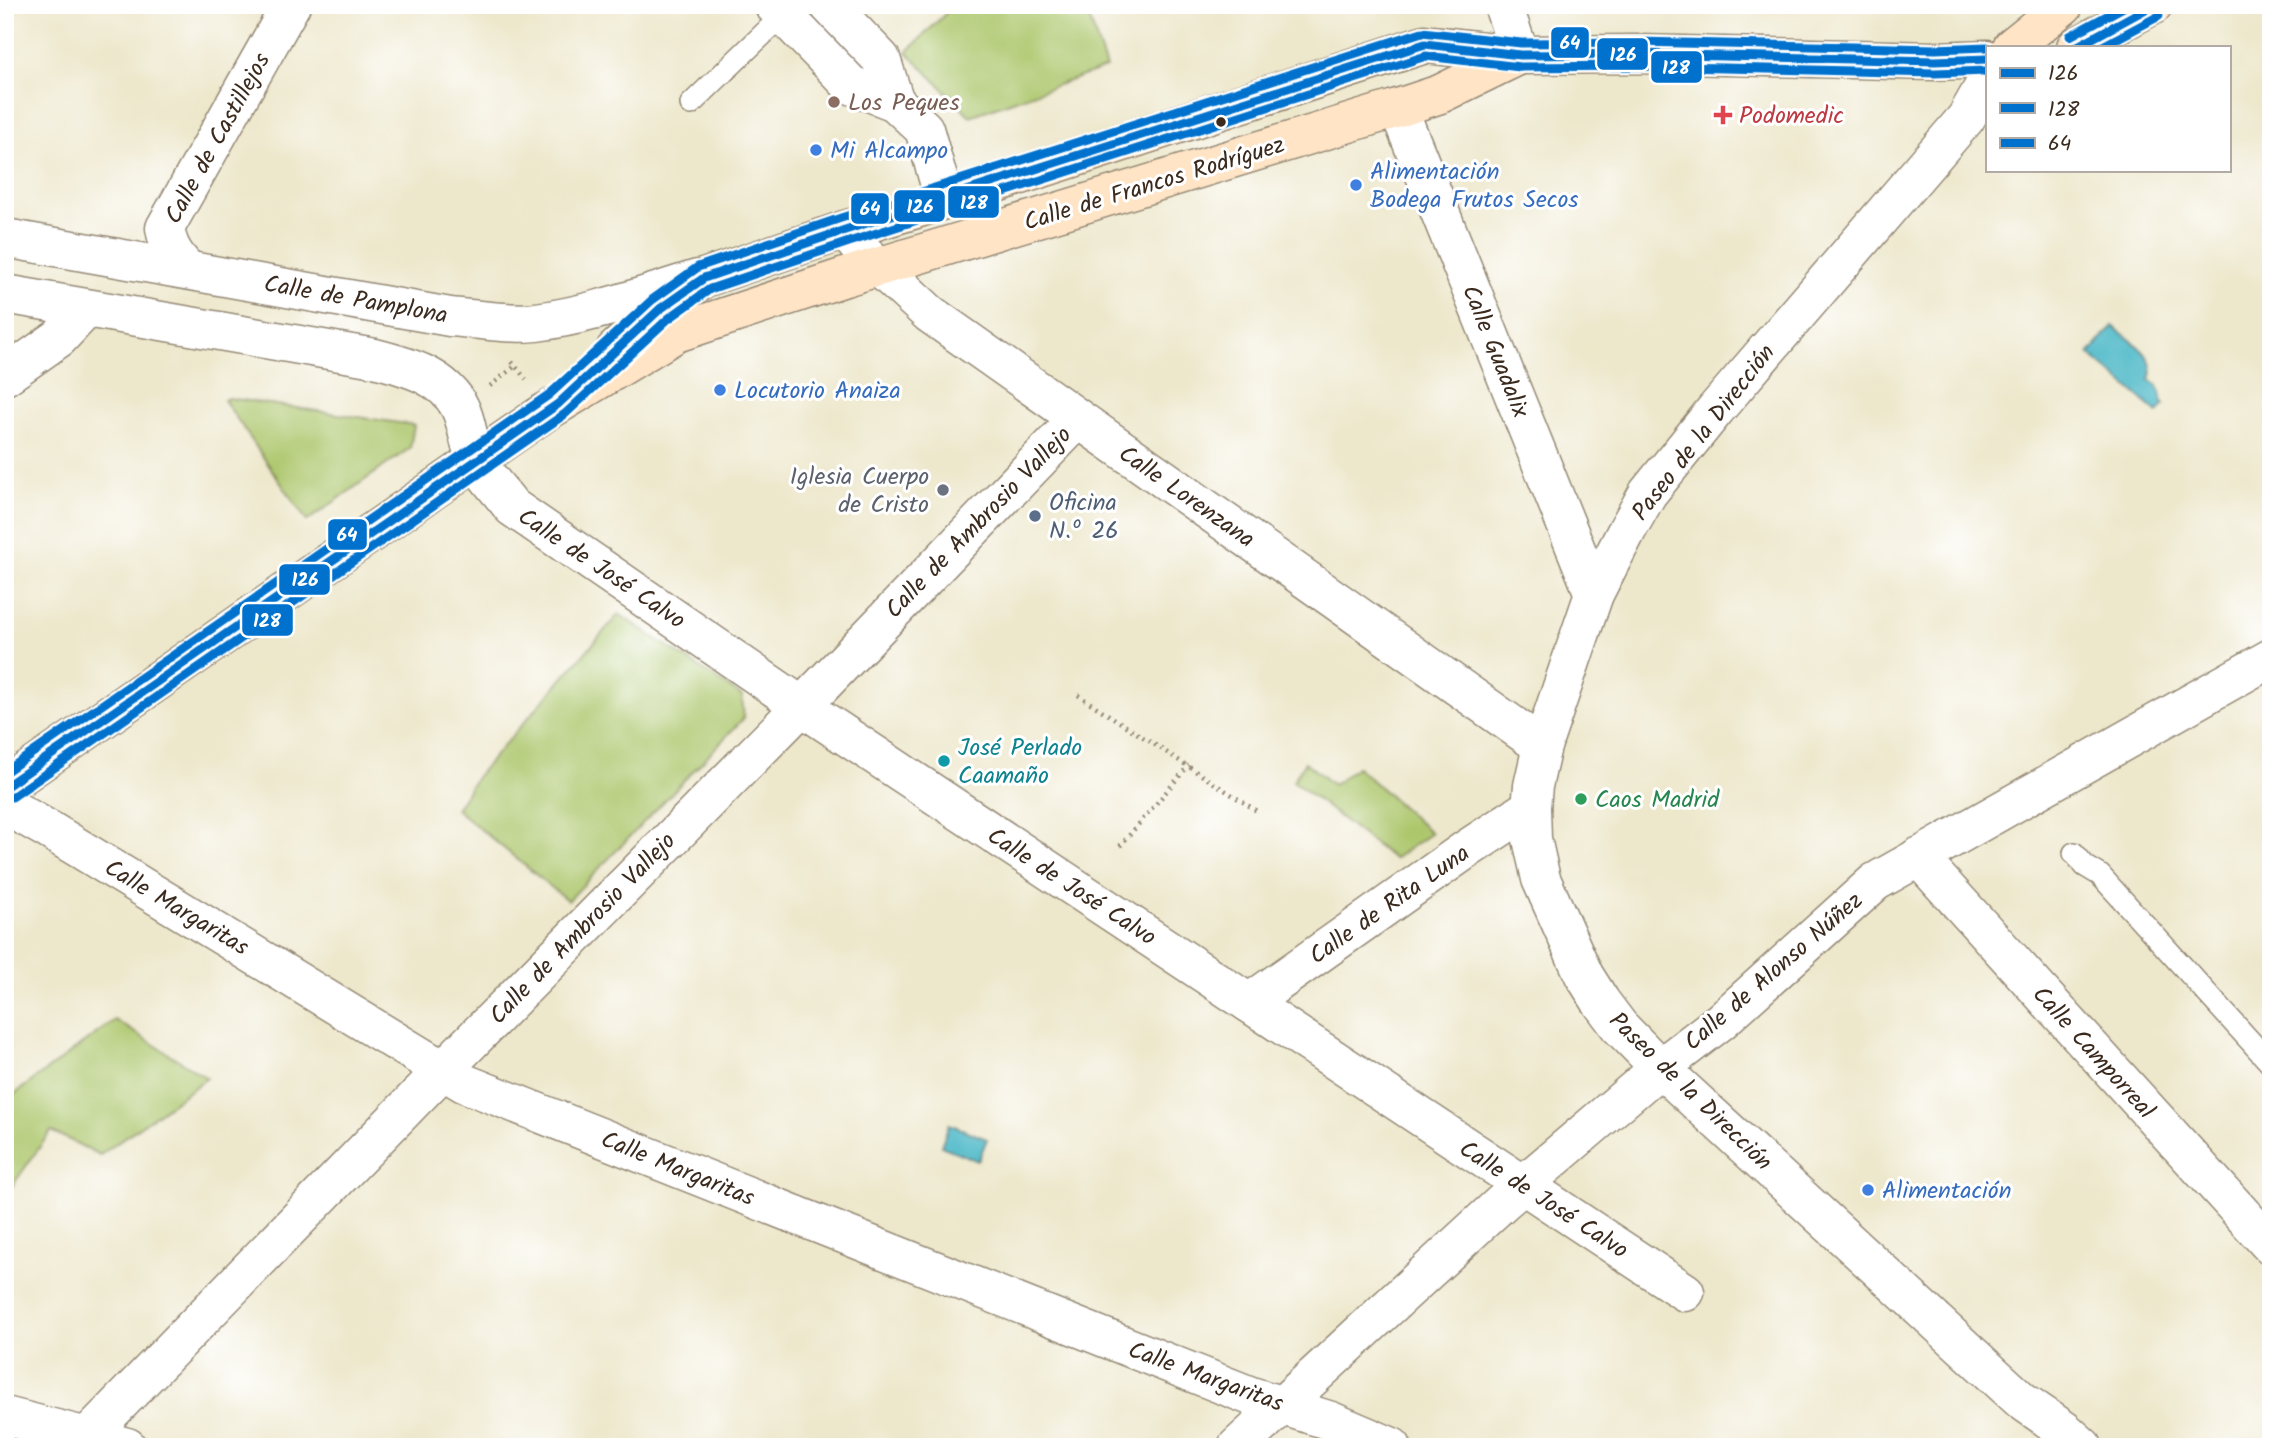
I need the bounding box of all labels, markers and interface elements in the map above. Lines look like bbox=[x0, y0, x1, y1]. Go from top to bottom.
line badge: 64 bbox=[1550, 26, 1590, 59]
text: 64 bbox=[1560, 29, 1581, 59]
line badge: 126 bbox=[1596, 37, 1649, 71]
text: 126 bbox=[1609, 41, 1637, 71]
street label: Calle de Castillejos bbox=[155, 46, 282, 232]
legend bbox=[1986, 46, 2230, 172]
line badge: 128 bbox=[1650, 50, 1703, 84]
text: 128 bbox=[1662, 54, 1691, 84]
text: 126 bbox=[2048, 58, 2078, 91]
place label: Los Peques bbox=[848, 84, 960, 123]
marker: Los Peques bbox=[826, 94, 842, 110]
text: 128 bbox=[2048, 94, 2080, 127]
place label: Podomedic bbox=[1739, 97, 1844, 136]
marker: Podomedic bbox=[1713, 105, 1733, 125]
unlabelled marker bbox=[1214, 115, 1228, 129]
street label: Calle de Francos Rodríguez bbox=[1019, 126, 1290, 243]
text: 64 bbox=[2048, 128, 2071, 161]
place label: Mi Alcampo bbox=[830, 132, 948, 171]
marker: Mi Alcampo bbox=[808, 142, 824, 158]
place label: Alimentación Bodega Frutos Secos bbox=[1370, 153, 1579, 220]
marker: Alimentación Bodega Frutos Secos bbox=[1348, 177, 1364, 193]
line badge: 128 bbox=[947, 185, 1000, 219]
line badge: 126 bbox=[893, 189, 946, 223]
text: 128 bbox=[960, 189, 989, 219]
line badge: 64 bbox=[850, 192, 890, 225]
text: 126 bbox=[906, 193, 934, 223]
text: 64 bbox=[860, 195, 881, 225]
street label: Calle de Pamplona bbox=[261, 265, 451, 336]
street label: Calle Guadalix bbox=[1450, 279, 1539, 425]
street label: Paseo de la Dirección bbox=[1622, 336, 1786, 530]
place label: Locutorio Anaiza bbox=[734, 372, 901, 411]
marker: Locutorio Anaiza bbox=[712, 382, 728, 398]
street label: Calle de Ambrosio Vallejo bbox=[876, 418, 1082, 628]
street label: Calle Lorenzana bbox=[1110, 436, 1263, 559]
place label: Iglesia Cuerpo de Cristo bbox=[790, 458, 929, 525]
marker: Iglesia Cuerpo de Cristo bbox=[935, 482, 951, 498]
place label: Oficina N.º 26 bbox=[1049, 484, 1119, 551]
street label: Calle de José Calvo bbox=[509, 498, 693, 640]
marker: Oficina N.º 26 bbox=[1027, 508, 1043, 524]
line badge: 64 bbox=[327, 518, 368, 551]
text: 64 bbox=[337, 521, 358, 551]
line badge: 126 bbox=[278, 563, 331, 596]
text: 126 bbox=[291, 566, 319, 596]
line badge: 128 bbox=[241, 603, 294, 637]
text: 128 bbox=[253, 607, 282, 637]
place label: José Perlado Caamaño bbox=[958, 729, 1082, 796]
marker: José Perlado Caamaño bbox=[936, 753, 952, 769]
place label: Caos Madrid bbox=[1595, 781, 1720, 820]
marker: Caos Madrid bbox=[1573, 791, 1589, 807]
street label: Calle de José Calvo bbox=[979, 818, 1164, 957]
street label: Calle de Ambrosio Vallejo bbox=[480, 824, 686, 1034]
street label: Calle de Rita Luna bbox=[1301, 835, 1478, 975]
street label: Calle Margaritas bbox=[96, 850, 256, 967]
street label: Calle de Alonso Núñez bbox=[1676, 883, 1872, 1061]
street label: Calle Camporreal bbox=[2022, 977, 2164, 1129]
street label: Paseo de la Dirección bbox=[1599, 1003, 1781, 1181]
street label: Calle Margaritas bbox=[595, 1121, 760, 1218]
street label: Calle de José Calvo bbox=[1451, 1131, 1636, 1270]
place label: Alimentación bbox=[1882, 1172, 2011, 1211]
marker: Alimentación bbox=[1860, 1182, 1876, 1198]
street label: Calle Margaritas bbox=[1122, 1331, 1289, 1424]

